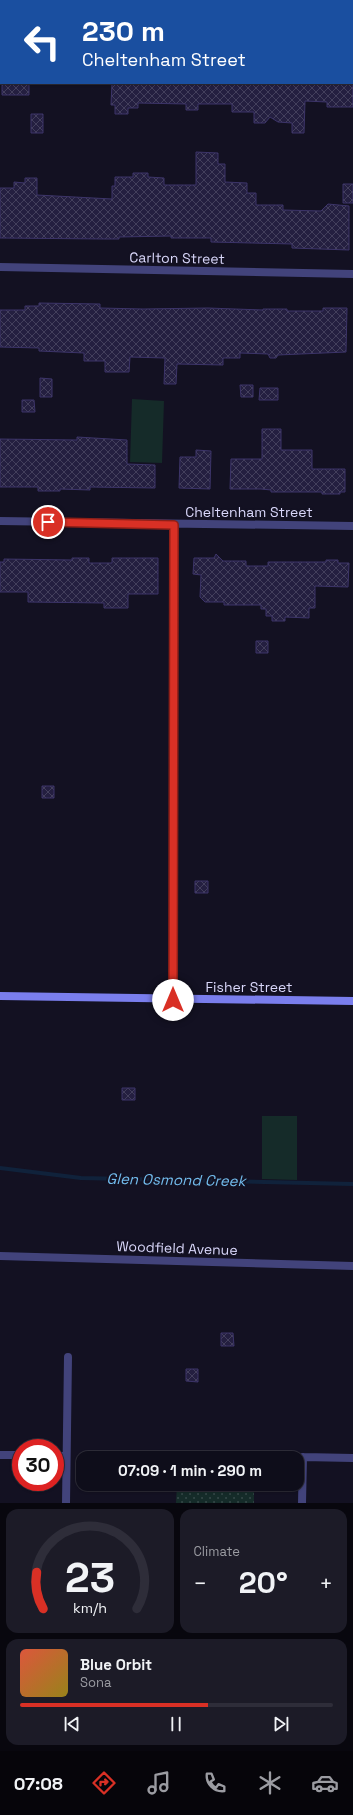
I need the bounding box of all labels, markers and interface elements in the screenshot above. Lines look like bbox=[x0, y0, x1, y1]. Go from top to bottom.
text: 230 m bbox=[82, 13, 165, 49]
icon: left bbox=[16, 16, 68, 68]
text: Cheltenham Street bbox=[82, 48, 246, 71]
street label: Carlton Street bbox=[129, 248, 225, 268]
street label: Cheltenham Street bbox=[185, 503, 313, 521]
pin bbox=[31, 505, 65, 539]
icon: arrive bbox=[37, 511, 59, 533]
street label: Fisher Street bbox=[206, 978, 292, 996]
position arrow bbox=[152, 979, 194, 1021]
water label: Glen Osmond Creek bbox=[106, 1169, 248, 1190]
street label: Woodfield Avenue bbox=[116, 1237, 238, 1259]
speed limit sign: 30 bbox=[12, 1439, 64, 1491]
text: 07:09 · 1 min · 290 m bbox=[118, 1461, 262, 1480]
text: Climate bbox=[194, 1543, 240, 1560]
text: 23 bbox=[65, 1551, 115, 1604]
text: 20° bbox=[239, 1563, 288, 1602]
text: − bbox=[194, 1569, 207, 1597]
text: + bbox=[319, 1569, 333, 1597]
text: km/h bbox=[73, 1599, 107, 1617]
text: Blue Orbit bbox=[80, 1655, 152, 1674]
text: Sona bbox=[80, 1674, 111, 1691]
icon: previous bbox=[61, 1713, 83, 1735]
icon: pause bbox=[165, 1713, 187, 1735]
icon: next bbox=[270, 1713, 292, 1735]
icon: directions bbox=[90, 1769, 118, 1797]
icon: music bbox=[145, 1769, 173, 1797]
icon: phone bbox=[201, 1769, 229, 1797]
icon: climate bbox=[256, 1769, 284, 1797]
icon: car bbox=[311, 1769, 339, 1797]
text: 07:08 bbox=[14, 1772, 63, 1795]

